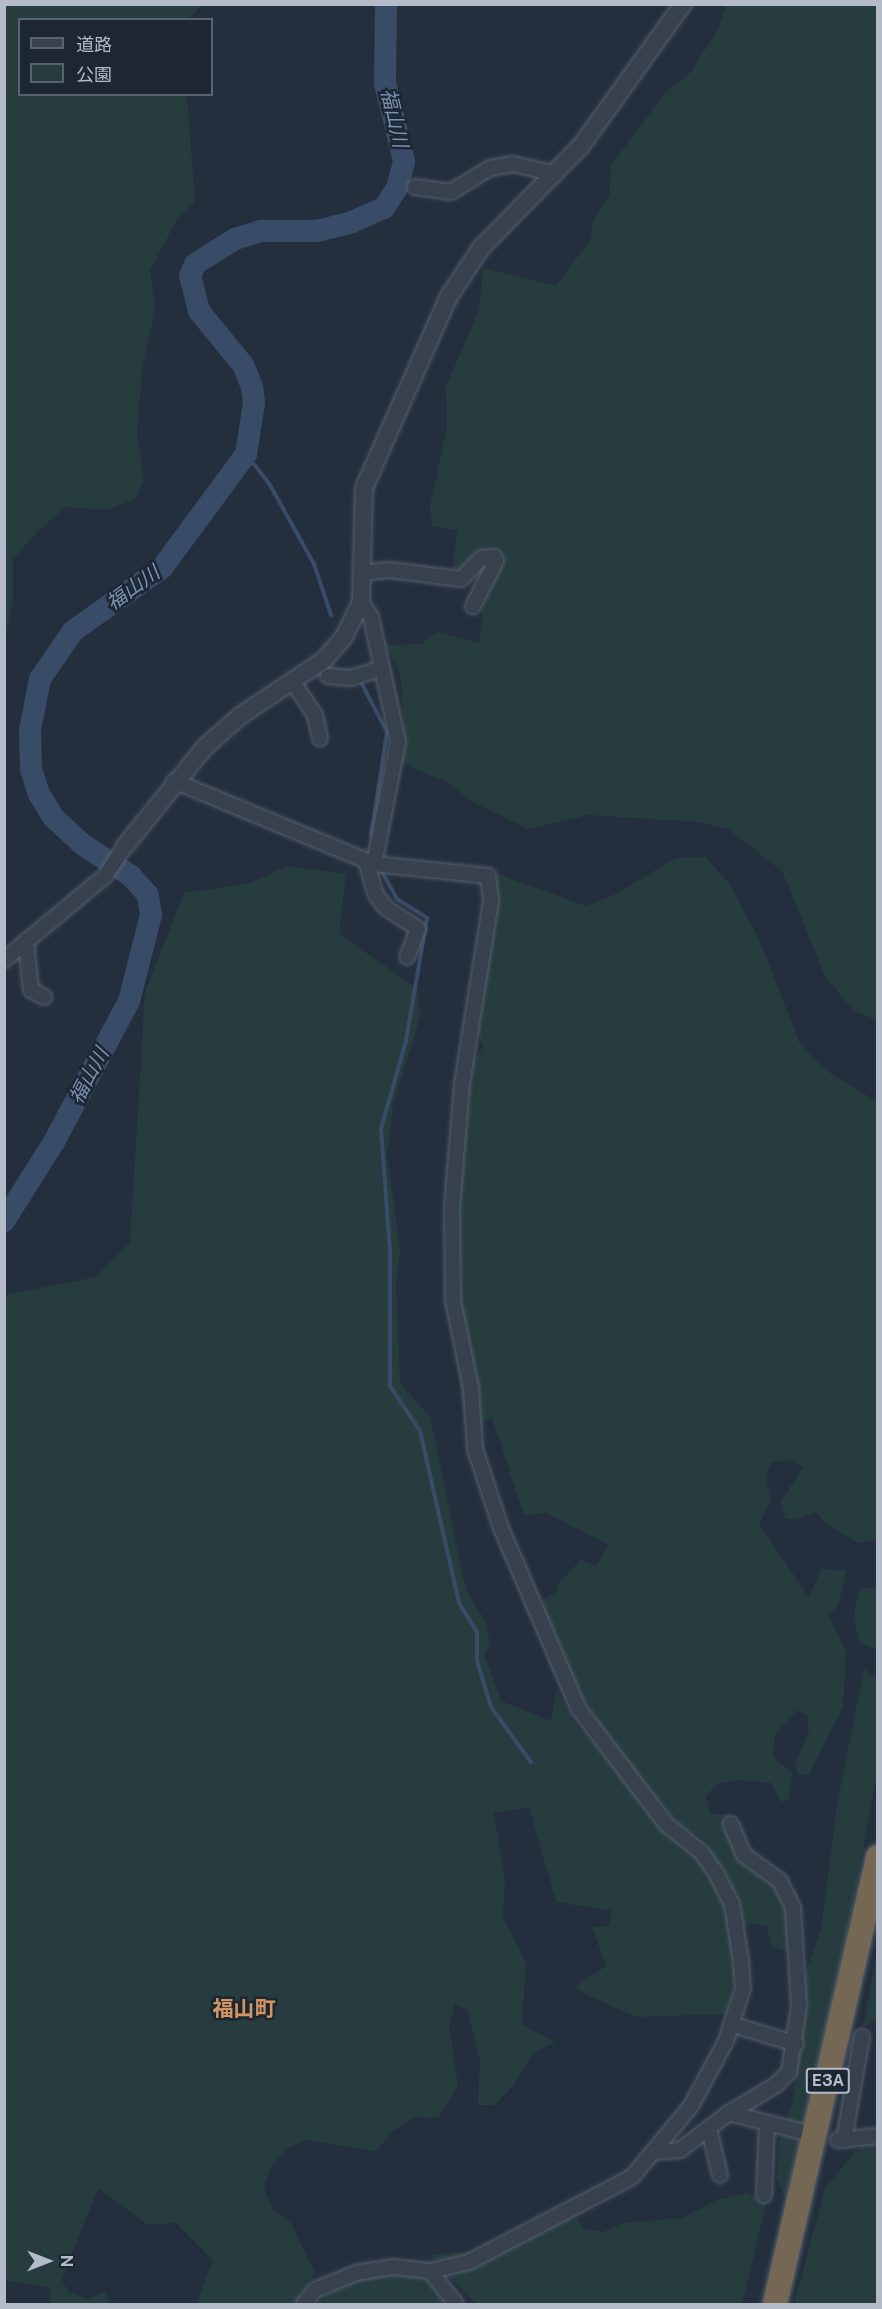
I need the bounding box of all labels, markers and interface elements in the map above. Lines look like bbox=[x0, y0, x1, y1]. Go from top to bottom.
legend bbox=[18, 18, 213, 96]
text: 道路 bbox=[76, 34, 112, 55]
text: 公園 bbox=[76, 64, 112, 85]
water label: 福山川 bbox=[376, 86, 412, 150]
water label: 福山川 bbox=[102, 561, 164, 615]
water label: 福山川 bbox=[64, 1044, 114, 1108]
district label: 福山町 bbox=[213, 1996, 275, 2022]
road number: E3A bbox=[806, 2068, 850, 2094]
north arrow bbox=[18, 2231, 78, 2291]
text: N bbox=[57, 2255, 76, 2267]

